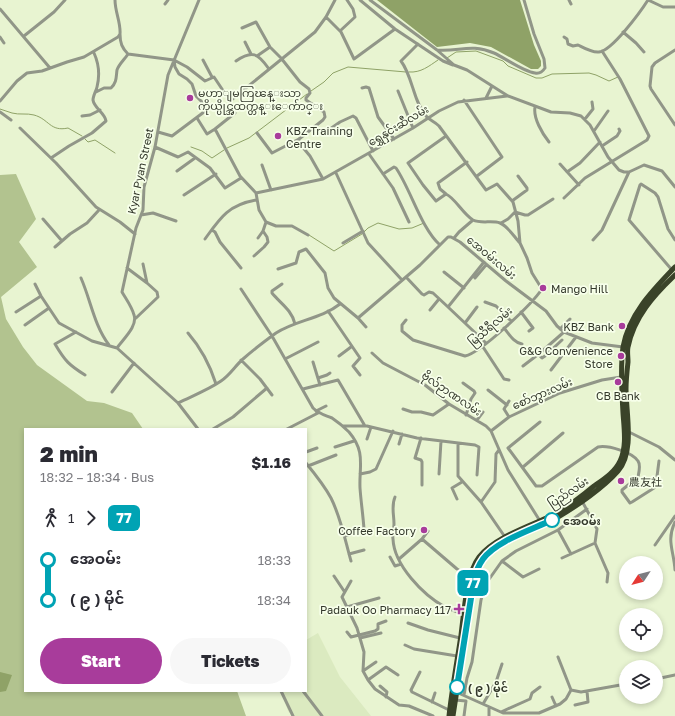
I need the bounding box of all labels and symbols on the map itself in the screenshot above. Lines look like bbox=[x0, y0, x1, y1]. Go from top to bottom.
place label: မဟာျမကြၽန္းသာ ကိုယ္ပိုင္အထက္တန္းေက်ာင္း bbox=[198, 86, 323, 115]
marker: မဟာျမကြၽန္းသာ ကိုယ္ပိုင္အထက္တန္းေက်ာင္း bbox=[185, 93, 195, 103]
street label: ရွှေနှင်းဆီလမ်း bbox=[365, 102, 432, 151]
place label: KBZ Training Centre bbox=[286, 124, 353, 150]
street label: Kyar Pyan Street bbox=[125, 127, 155, 215]
marker: KBZ Training Centre bbox=[273, 131, 283, 141]
street label: အေဝမ်းလမ်း bbox=[465, 232, 520, 282]
place label: Mango Hill bbox=[551, 282, 608, 295]
marker: Mango Hill bbox=[538, 283, 548, 293]
street label: မြသီရီလမ်း bbox=[466, 303, 517, 351]
place label: KBZ Bank bbox=[563, 320, 614, 333]
marker: KBZ Bank bbox=[617, 321, 627, 331]
place label: G&G Convenience Store bbox=[519, 344, 613, 370]
marker: G&G Convenience Store bbox=[616, 351, 626, 361]
street label: ဗိုလ်ဉာဏလမ်း bbox=[418, 368, 485, 420]
street label: စော်ဘွားလမ်း bbox=[510, 374, 575, 414]
marker: CB Bank bbox=[613, 377, 623, 387]
place label: CB Bank bbox=[596, 389, 640, 402]
street label: ပြည်လမ်း bbox=[545, 474, 592, 513]
place label: 農友社 bbox=[629, 475, 662, 488]
marker: 農友社 bbox=[616, 476, 626, 486]
marker: အေဝမ်း bbox=[544, 512, 560, 528]
place label: အေဝမ်း bbox=[563, 514, 601, 527]
place label: Coffee Factory bbox=[338, 524, 416, 537]
marker: Coffee Factory bbox=[419, 525, 429, 535]
north arrow bbox=[619, 556, 663, 600]
line badge: 77 bbox=[455, 570, 491, 596]
place label: Padauk Oo Pharmacy 117 bbox=[320, 603, 451, 616]
marker: Padauk Oo Pharmacy 117 bbox=[454, 604, 464, 614]
marker: ( ၉ ) မိုင် bbox=[449, 679, 465, 695]
place label: ( ၉ ) မိုင် bbox=[468, 681, 508, 698]

